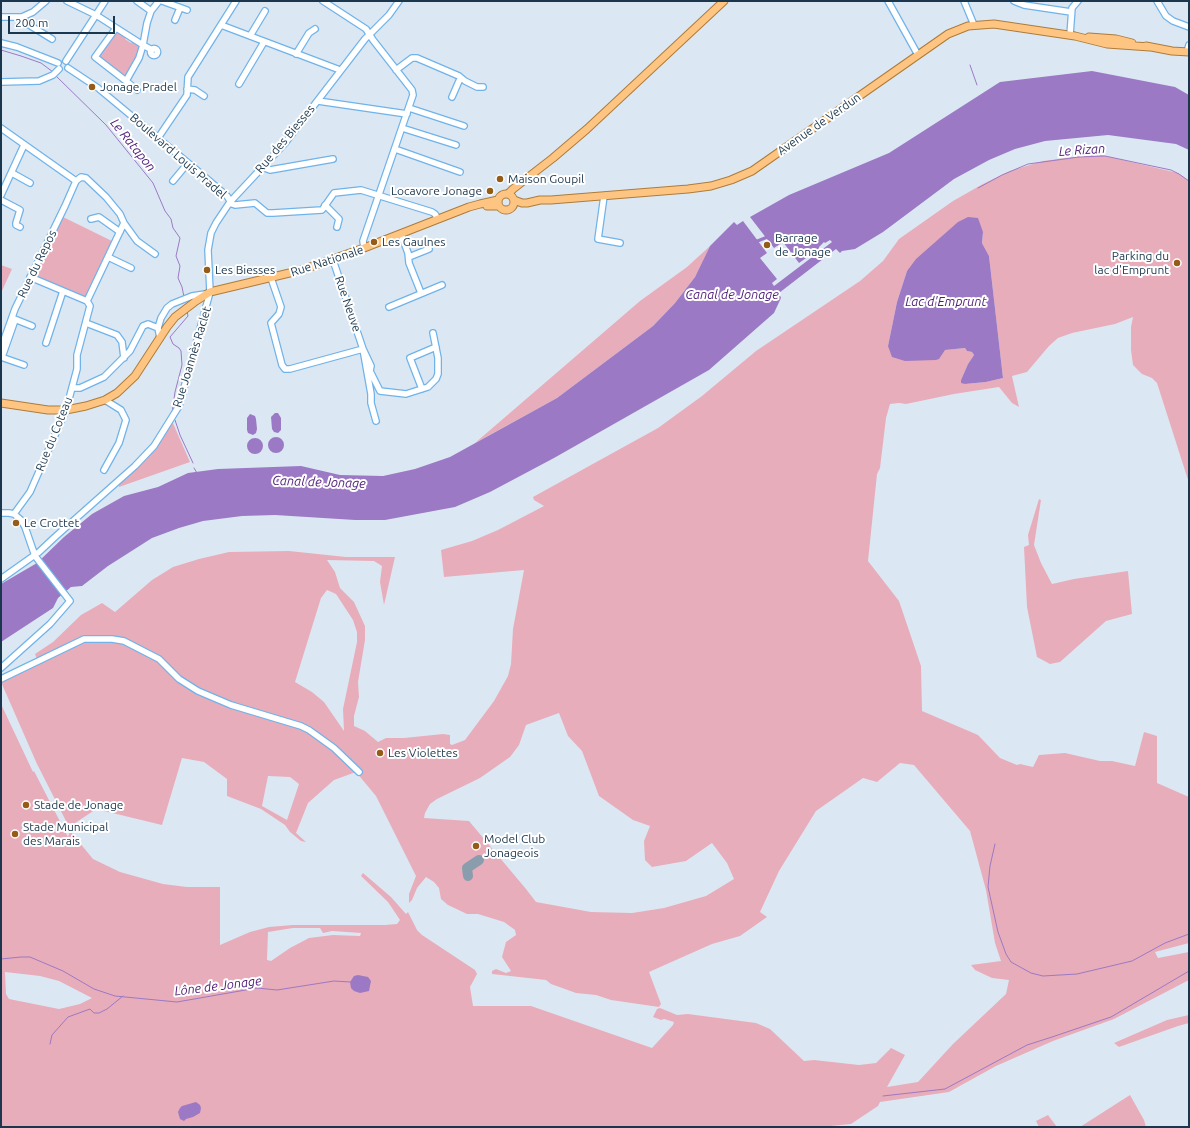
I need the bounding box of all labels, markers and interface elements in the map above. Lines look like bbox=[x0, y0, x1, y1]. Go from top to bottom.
scale bar bbox=[10, 8, 117, 34]
text: 200 m bbox=[15, 16, 48, 29]
place label: Jonage Pradel bbox=[100, 80, 177, 94]
marker: Jonage Pradel bbox=[87, 82, 97, 92]
street label: Avenue de Verdun bbox=[774, 90, 864, 158]
street label: Rue des Biesses bbox=[252, 102, 318, 176]
street label: Boulevard Louis Pradel bbox=[127, 110, 229, 202]
water label: Le Ratapon bbox=[107, 115, 159, 175]
water label: Le Rizan bbox=[1058, 141, 1106, 159]
place label: Maison Goupil bbox=[508, 172, 584, 186]
marker: Maison Goupil bbox=[495, 174, 505, 184]
place label: Locavore Jonage bbox=[391, 184, 482, 198]
marker: Locavore Jonage bbox=[485, 186, 495, 196]
street label: Rue du Repos bbox=[14, 228, 60, 300]
place label: Barrage de Jonage bbox=[775, 231, 831, 259]
place label: Les Gaulnes bbox=[382, 235, 445, 249]
marker: Les Gaulnes bbox=[369, 237, 379, 247]
marker: Barrage de Jonage bbox=[762, 240, 772, 250]
street label: Rue Nationale bbox=[289, 242, 365, 280]
place label: Parking du lac d'Emprunt bbox=[1094, 249, 1169, 277]
marker: Parking du lac d'Emprunt bbox=[1172, 258, 1182, 268]
place label: Les Biesses bbox=[215, 263, 275, 277]
marker: Les Biesses bbox=[202, 265, 212, 275]
street label: Rue Neuve bbox=[332, 274, 364, 334]
water label: Canal de Jonage bbox=[685, 287, 779, 303]
water label: Lac d'Emprunt bbox=[905, 294, 987, 310]
street label: Rue Joannès Raclet bbox=[170, 305, 214, 409]
street label: Rue du Coteau bbox=[33, 395, 75, 473]
water label: Canal de Jonage bbox=[272, 473, 366, 491]
place label: Le Crottet bbox=[24, 516, 79, 530]
marker: Le Crottet bbox=[11, 518, 21, 528]
place label: Les Violettes bbox=[388, 746, 458, 760]
marker: Les Violettes bbox=[375, 748, 385, 758]
place label: Stade de Jonage bbox=[34, 798, 123, 812]
marker: Stade de Jonage bbox=[21, 800, 31, 810]
place label: Stade Municipal des Marais bbox=[23, 820, 108, 848]
marker: Stade Municipal des Marais bbox=[10, 829, 20, 839]
place label: Model Club Jonageois bbox=[484, 832, 545, 860]
marker: Model Club Jonageois bbox=[471, 841, 481, 851]
water label: Lône de Jonage bbox=[174, 973, 262, 999]

